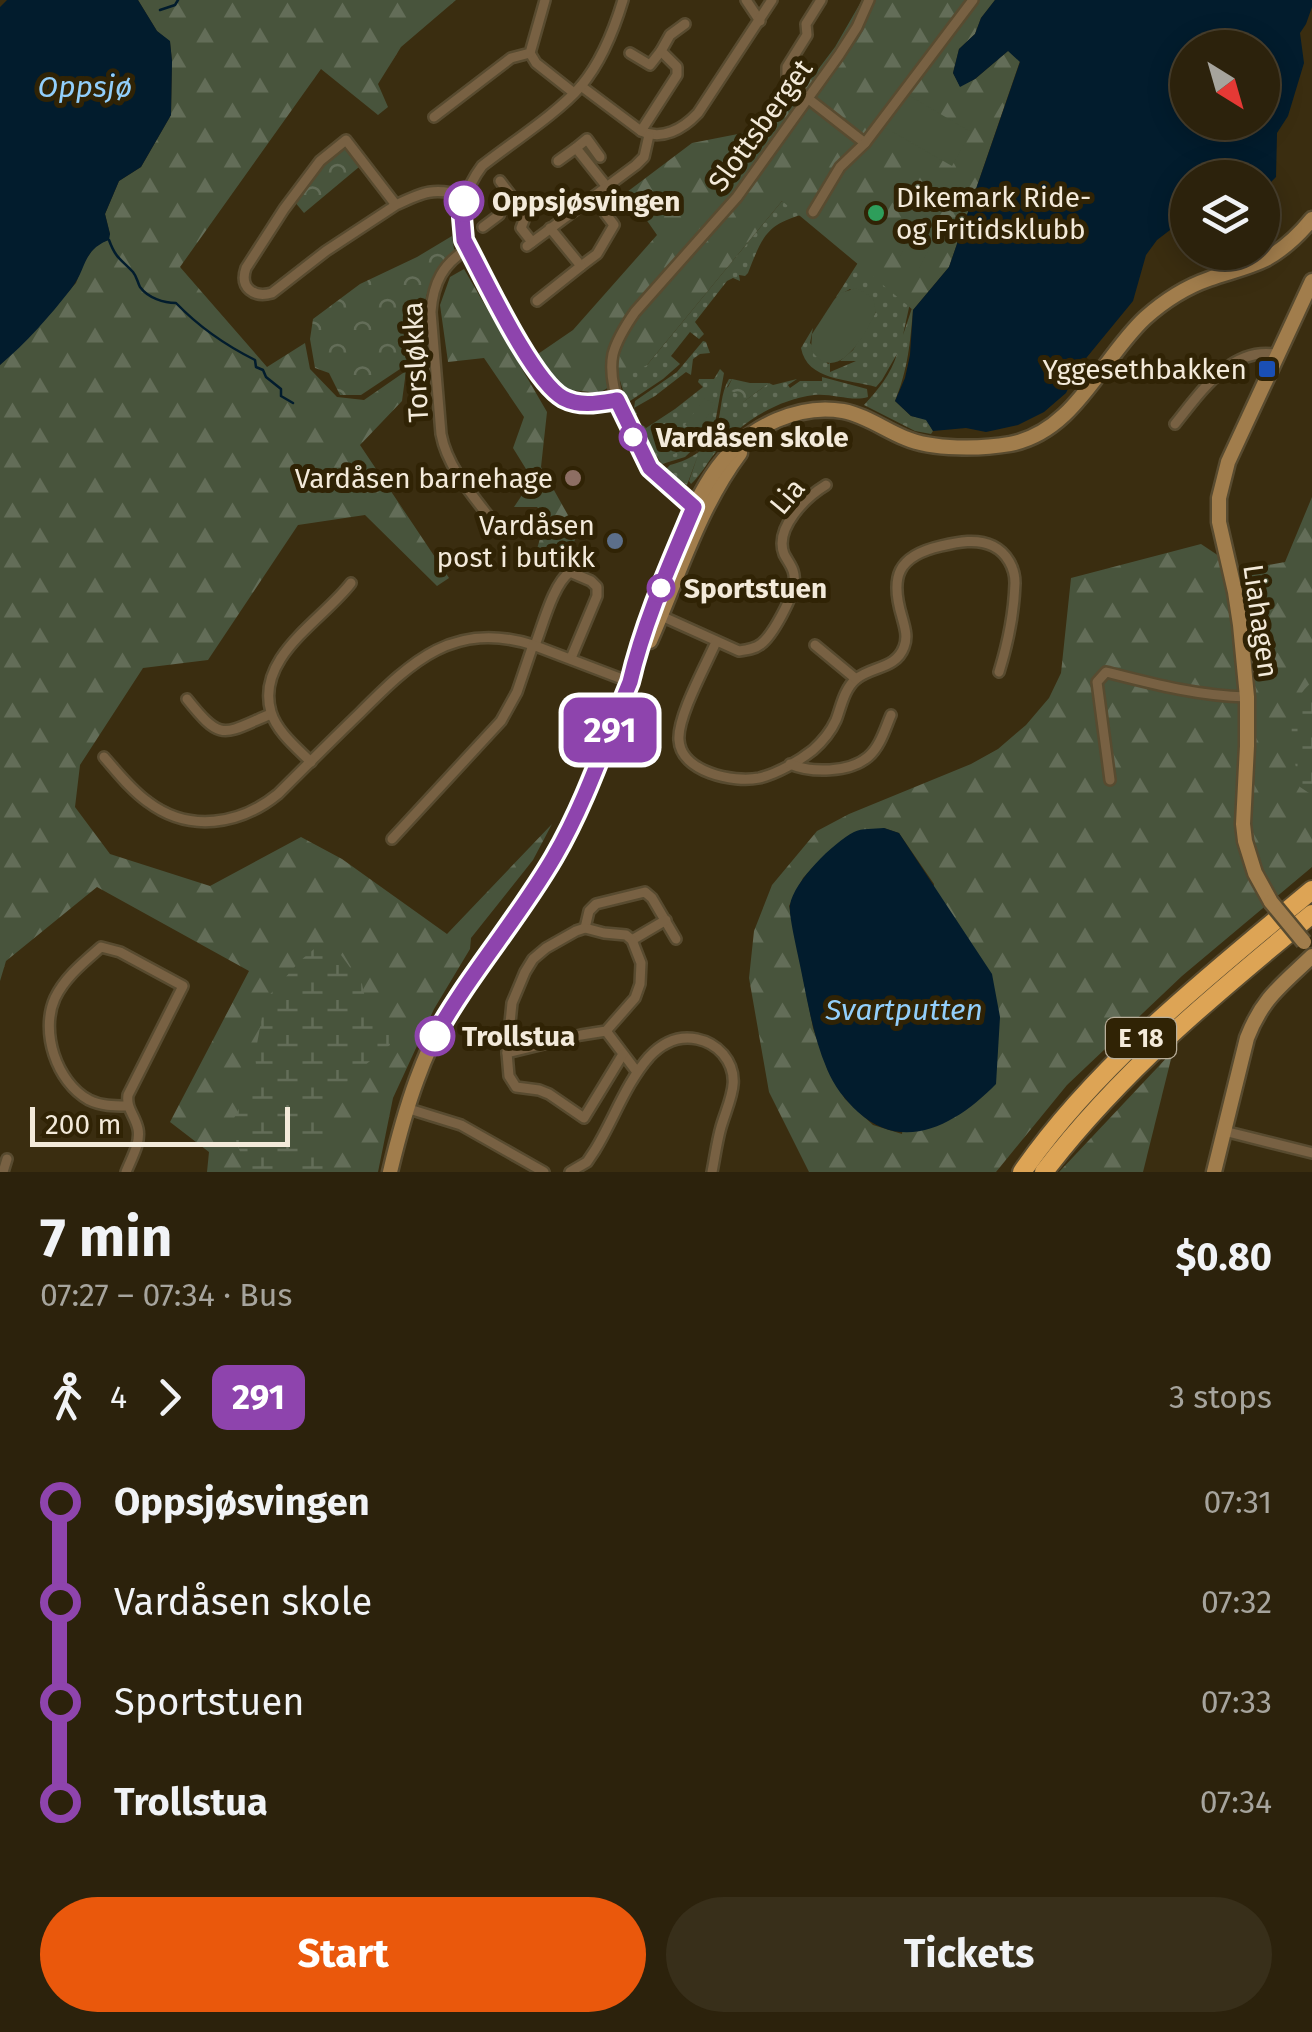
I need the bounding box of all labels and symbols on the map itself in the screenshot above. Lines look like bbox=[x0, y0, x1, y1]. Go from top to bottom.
north arrow bbox=[1170, 30, 1280, 140]
street label: Slottsberget bbox=[702, 52, 820, 198]
water label: Oppsjø bbox=[38, 69, 132, 105]
place label: Dikemark Ride- og Fritidsklubb bbox=[896, 181, 1091, 246]
marker: Oppsjøsvingen bbox=[445, 182, 483, 220]
place label: Oppsjøsvingen bbox=[492, 185, 680, 218]
marker: Dikemark Ride- og Fritidsklubb bbox=[865, 202, 887, 224]
street label: Torsløkka bbox=[396, 301, 435, 423]
place label: Yggesethbakken bbox=[1043, 353, 1247, 386]
marker: Yggesethbakken bbox=[1256, 358, 1278, 380]
place label: Vardåsen skole bbox=[655, 421, 849, 454]
marker: Vardåsen skole bbox=[620, 424, 646, 450]
place label: Vardåsen barnehage bbox=[295, 462, 553, 495]
marker: Vardåsen barnehage bbox=[562, 467, 584, 489]
street label: Lia bbox=[763, 472, 812, 521]
place label: Vardåsen post i butikk bbox=[436, 509, 596, 574]
marker: Vardåsen post i butikk bbox=[604, 530, 626, 552]
street label: Liahagen bbox=[1236, 562, 1285, 680]
place label: Sportstuen bbox=[684, 572, 827, 605]
marker: Sportstuen bbox=[648, 575, 674, 601]
line badge: 291 bbox=[552, 698, 668, 762]
water label: Svartputten bbox=[824, 992, 983, 1028]
marker: Trollstua bbox=[416, 1017, 454, 1055]
road number: E 18 bbox=[1106, 1018, 1176, 1058]
place label: Trollstua bbox=[462, 1020, 575, 1053]
scale bar bbox=[30, 1102, 290, 1146]

